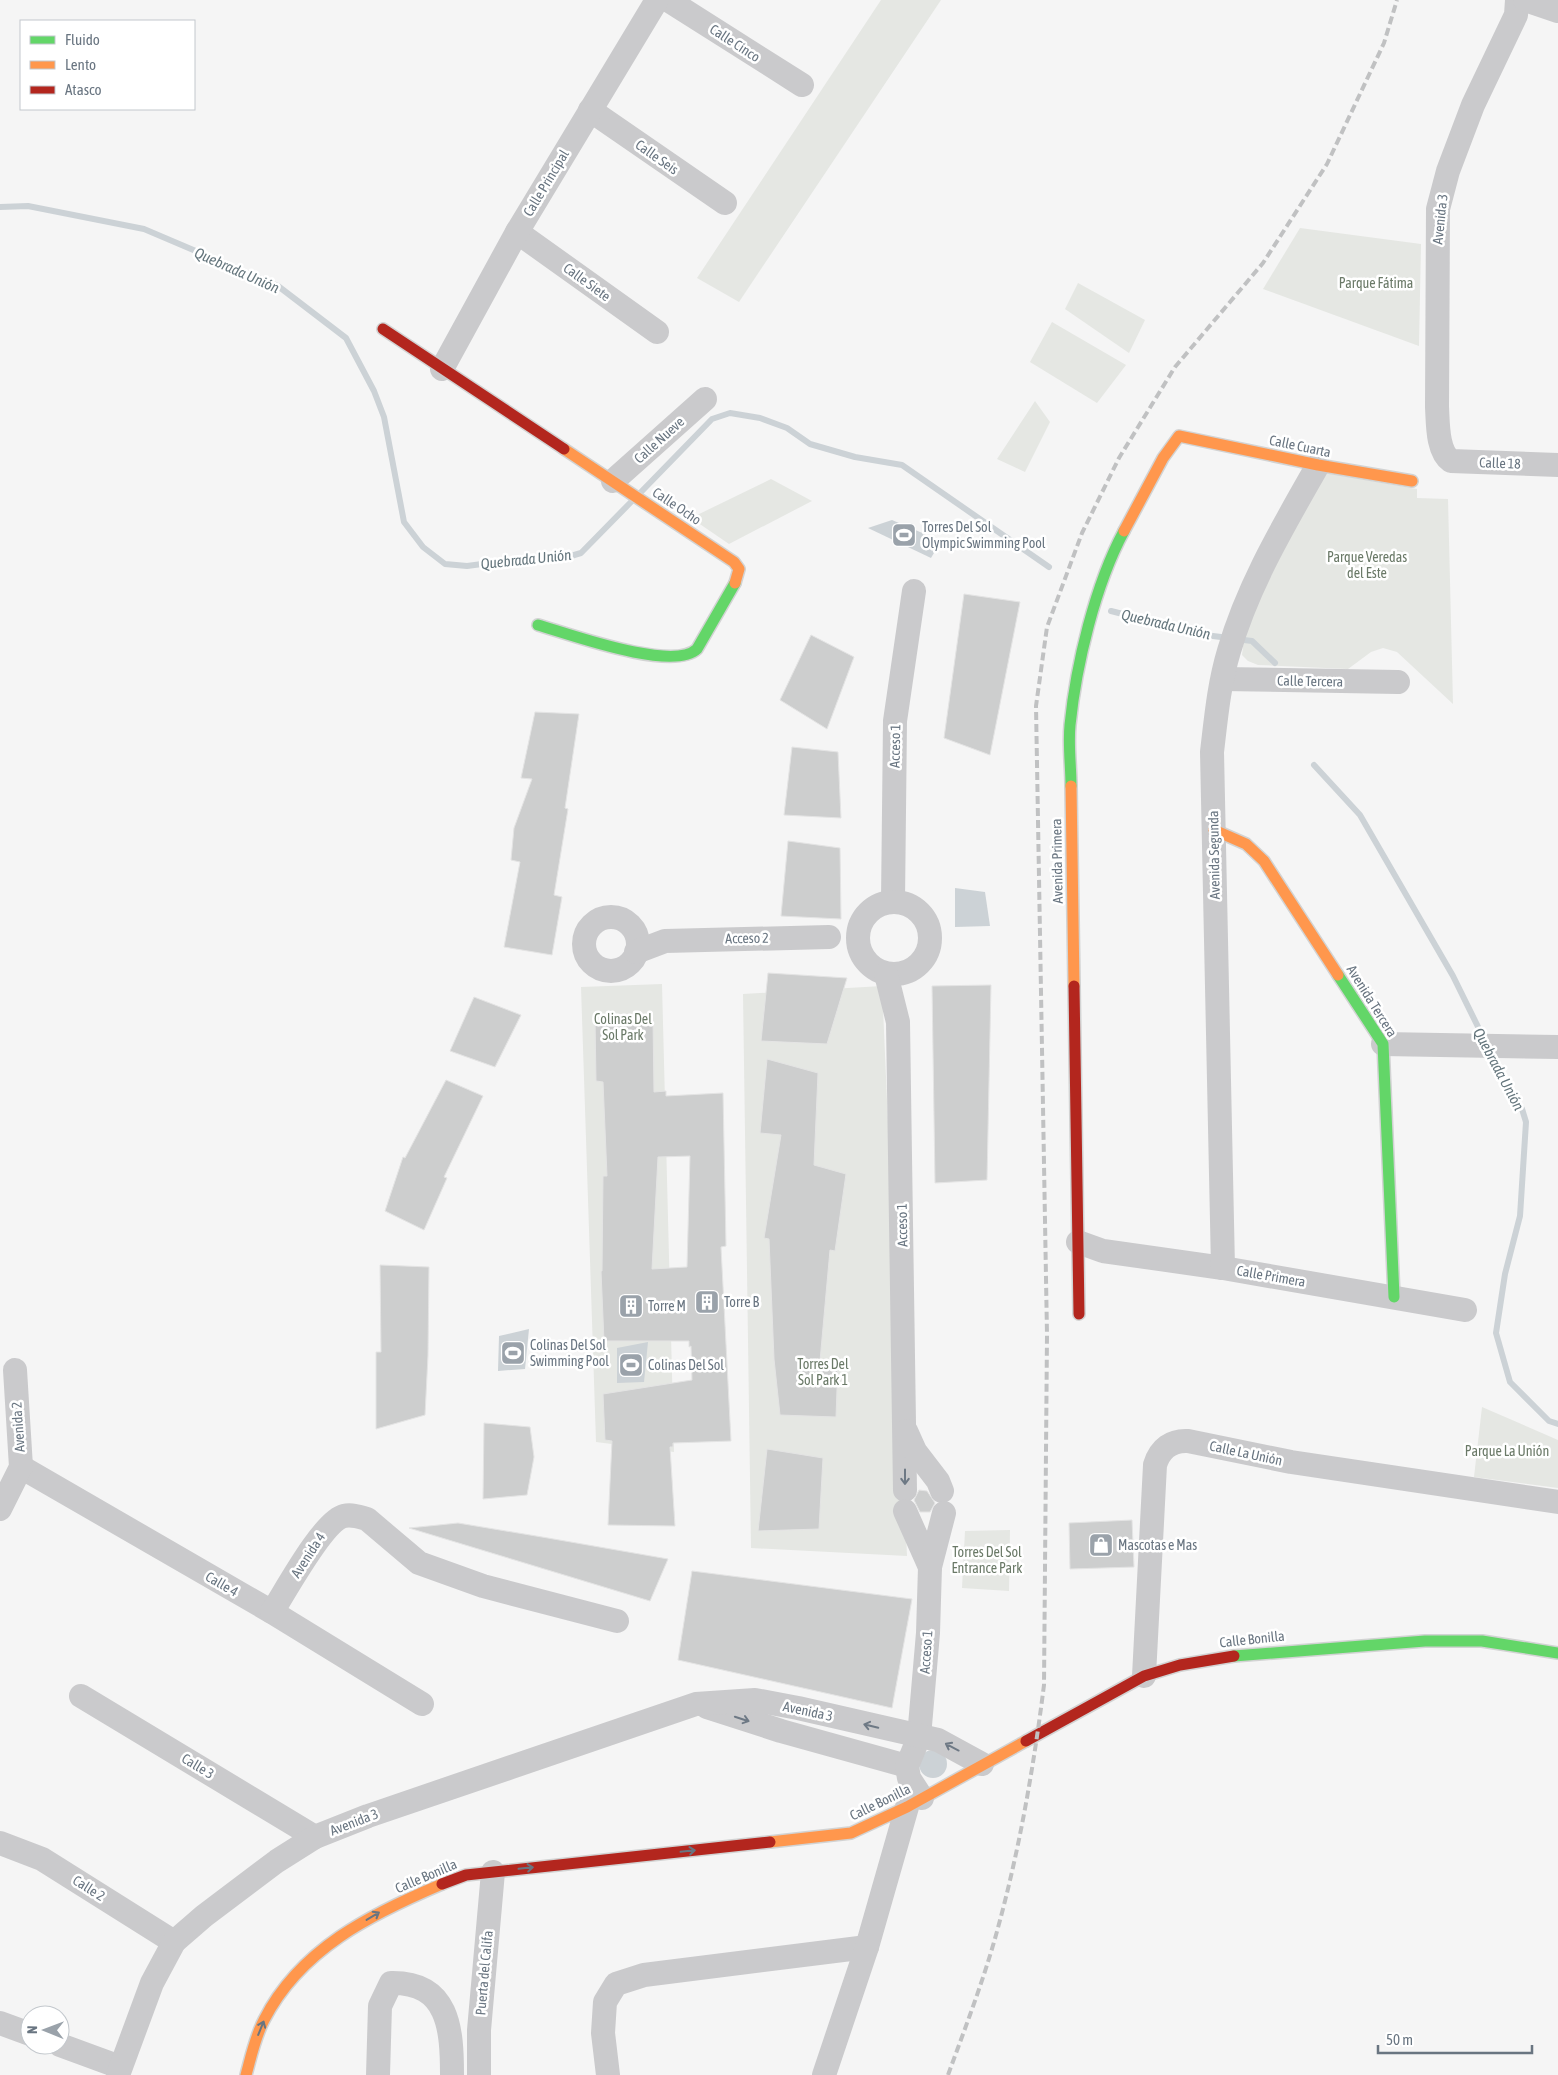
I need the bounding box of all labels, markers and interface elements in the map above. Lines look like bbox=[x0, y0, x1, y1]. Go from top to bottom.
legend bbox=[20, 20, 195, 110]
street label: Calle Cinco bbox=[707, 21, 763, 65]
text: Fluido bbox=[65, 31, 100, 48]
text: Lento bbox=[65, 56, 96, 73]
text: Atasco bbox=[65, 81, 102, 98]
street label: Calle Seis bbox=[632, 136, 682, 178]
street label: Calle Principal bbox=[520, 147, 572, 219]
street label: Avenida 3 bbox=[1429, 193, 1451, 245]
water label: Quebrada Unión bbox=[192, 244, 282, 296]
street label: Calle Siete bbox=[560, 260, 614, 304]
park label: Parque Fátima bbox=[1339, 275, 1413, 291]
street label: Calle Nueve bbox=[631, 413, 687, 467]
street label: Calle Cuarta bbox=[1268, 432, 1332, 460]
street label: Calle 18 bbox=[1479, 454, 1521, 472]
street label: Calle Ocho bbox=[650, 484, 704, 528]
place label: Torres Del Sol Olympic Swimming Pool bbox=[922, 519, 1046, 551]
sports icon: Torres Del Sol Olympic Swimming Pool bbox=[891, 522, 917, 548]
water label: Quebrada Unión bbox=[480, 546, 572, 572]
park label: Parque Veredas del Este bbox=[1327, 549, 1407, 581]
water label: Quebrada Unión bbox=[1120, 605, 1212, 643]
street label: Calle Tercera bbox=[1277, 672, 1343, 690]
street label: Acceso 1 bbox=[887, 724, 903, 768]
street label: Avenida Segunda bbox=[1205, 810, 1223, 900]
street label: Avenida Primera bbox=[1048, 818, 1066, 904]
street label: Acceso 2 bbox=[725, 930, 769, 946]
street label: Avenida Tercera bbox=[1344, 962, 1400, 1040]
park label: Colinas Del Sol Park bbox=[594, 1011, 652, 1043]
water label: Quebrada Unión bbox=[1470, 1025, 1528, 1113]
street label: Acceso 1 bbox=[894, 1203, 910, 1247]
street label: Calle Primera bbox=[1235, 1262, 1307, 1290]
building icon: Torre B bbox=[694, 1289, 720, 1315]
building icon: Torre M bbox=[618, 1293, 644, 1319]
place label: Torre B bbox=[724, 1294, 759, 1310]
place label: Torre M bbox=[648, 1298, 686, 1314]
place label: Colinas Del Sol Swimming Pool bbox=[530, 1337, 609, 1369]
sports icon: Colinas Del Sol Swimming Pool bbox=[500, 1340, 526, 1366]
sports icon: Colinas Del Sol bbox=[618, 1352, 644, 1378]
park label: Torres Del Sol Park 1 bbox=[797, 1356, 849, 1388]
place label: Colinas Del Sol bbox=[648, 1357, 724, 1373]
street label: Avenida 2 bbox=[8, 1401, 28, 1453]
street label: Calle La Unión bbox=[1208, 1437, 1284, 1469]
park label: Parque La Unión bbox=[1465, 1443, 1549, 1459]
one-way arrow bbox=[900, 1468, 910, 1485]
street label: Avenida 4 bbox=[288, 1529, 329, 1581]
shop icon: Mascotas e Mas bbox=[1088, 1532, 1114, 1558]
place label: Mascotas e Mas bbox=[1118, 1537, 1197, 1553]
park label: Torres Del Sol Entrance Park bbox=[952, 1544, 1022, 1576]
street label: Calle 4 bbox=[203, 1568, 241, 1600]
street label: Calle Bonilla bbox=[1219, 1628, 1285, 1650]
street label: Acceso 1 bbox=[916, 1630, 936, 1674]
street label: Avenida 3 bbox=[782, 1698, 834, 1724]
one-way arrow bbox=[734, 1714, 750, 1724]
one-way arrow bbox=[864, 1721, 880, 1730]
one-way arrow bbox=[944, 1742, 959, 1752]
street label: Calle 3 bbox=[179, 1750, 217, 1782]
street label: Calle Bonilla bbox=[847, 1780, 913, 1824]
street label: Avenida 3 bbox=[328, 1805, 380, 1839]
one-way arrow bbox=[679, 1846, 695, 1856]
street label: Calle Bonilla bbox=[393, 1856, 459, 1896]
one-way arrow bbox=[518, 1863, 534, 1873]
street label: Calle 2 bbox=[70, 1872, 108, 1904]
one-way arrow bbox=[366, 1911, 380, 1921]
street label: Puerta del Califa bbox=[472, 1930, 496, 2016]
north arrow bbox=[20, 2005, 70, 2055]
one-way arrow bbox=[257, 2021, 266, 2036]
scale bar bbox=[1378, 2022, 1532, 2054]
text: N bbox=[24, 2026, 40, 2034]
text: 50 m bbox=[1386, 2031, 1413, 2048]

